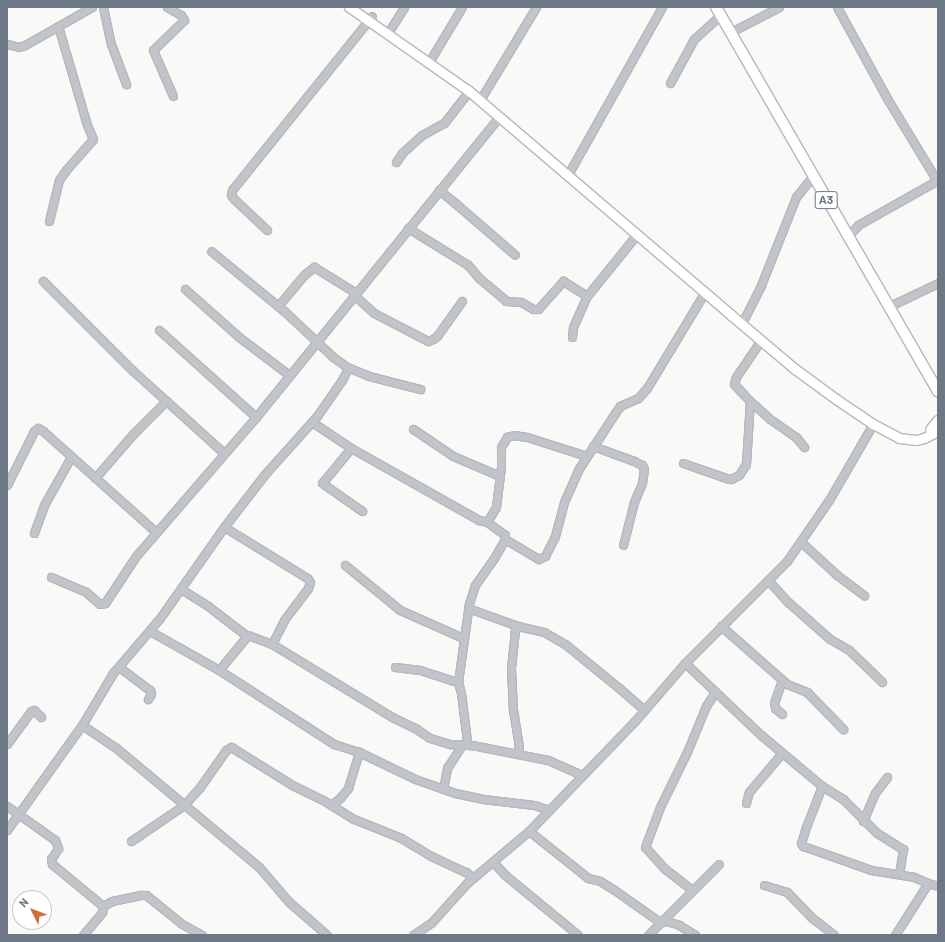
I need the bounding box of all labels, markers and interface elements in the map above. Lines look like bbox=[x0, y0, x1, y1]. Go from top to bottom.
road number: A3 bbox=[814, 190, 838, 210]
north arrow bbox=[12, 890, 52, 930]
text: N bbox=[16, 895, 31, 909]

